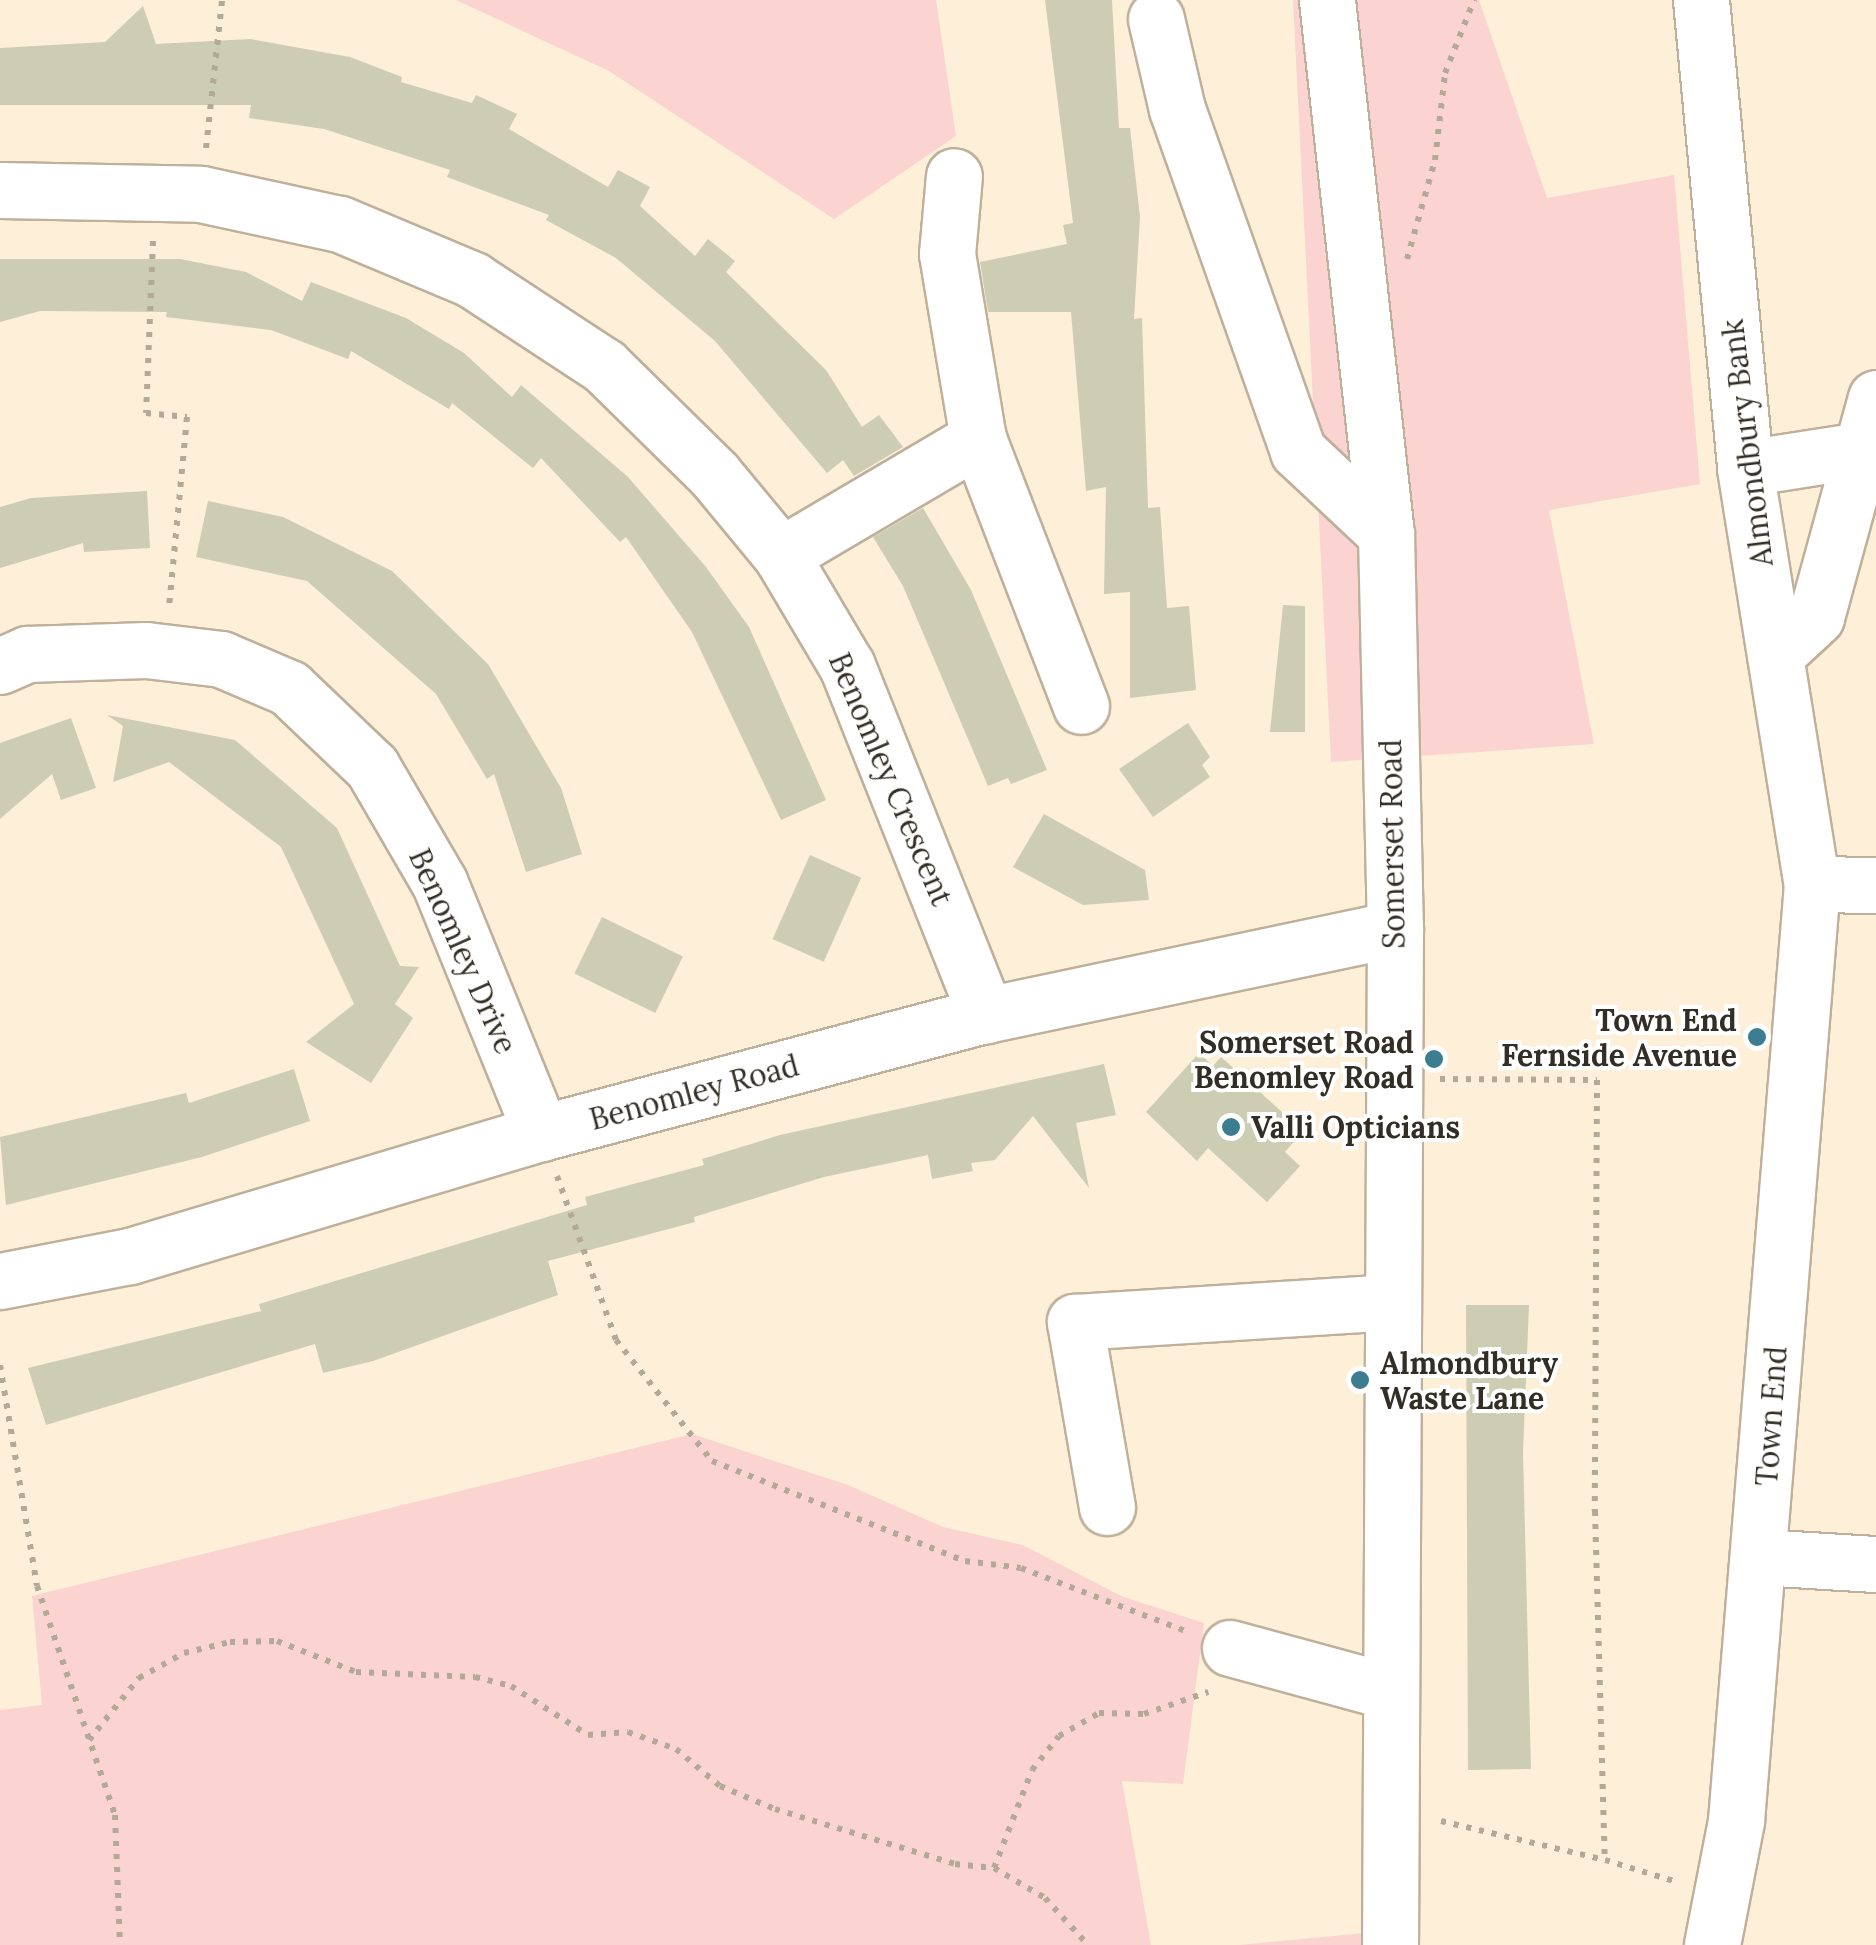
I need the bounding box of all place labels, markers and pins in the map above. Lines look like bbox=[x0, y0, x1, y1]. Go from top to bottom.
place label: Town End Fernside Avenue bbox=[1501, 1002, 1737, 1072]
place label: Somerset Road Benomley Road bbox=[1194, 1024, 1414, 1094]
marker: Town End Fernside Avenue bbox=[1746, 1026, 1768, 1048]
marker: Somerset Road Benomley Road bbox=[1423, 1048, 1445, 1070]
place label: Valli Opticians bbox=[1251, 1109, 1460, 1145]
marker: Valli Opticians bbox=[1220, 1116, 1242, 1138]
place label: Almondbury Waste Lane bbox=[1380, 1345, 1558, 1416]
marker: Almondbury Waste Lane bbox=[1349, 1369, 1371, 1391]

